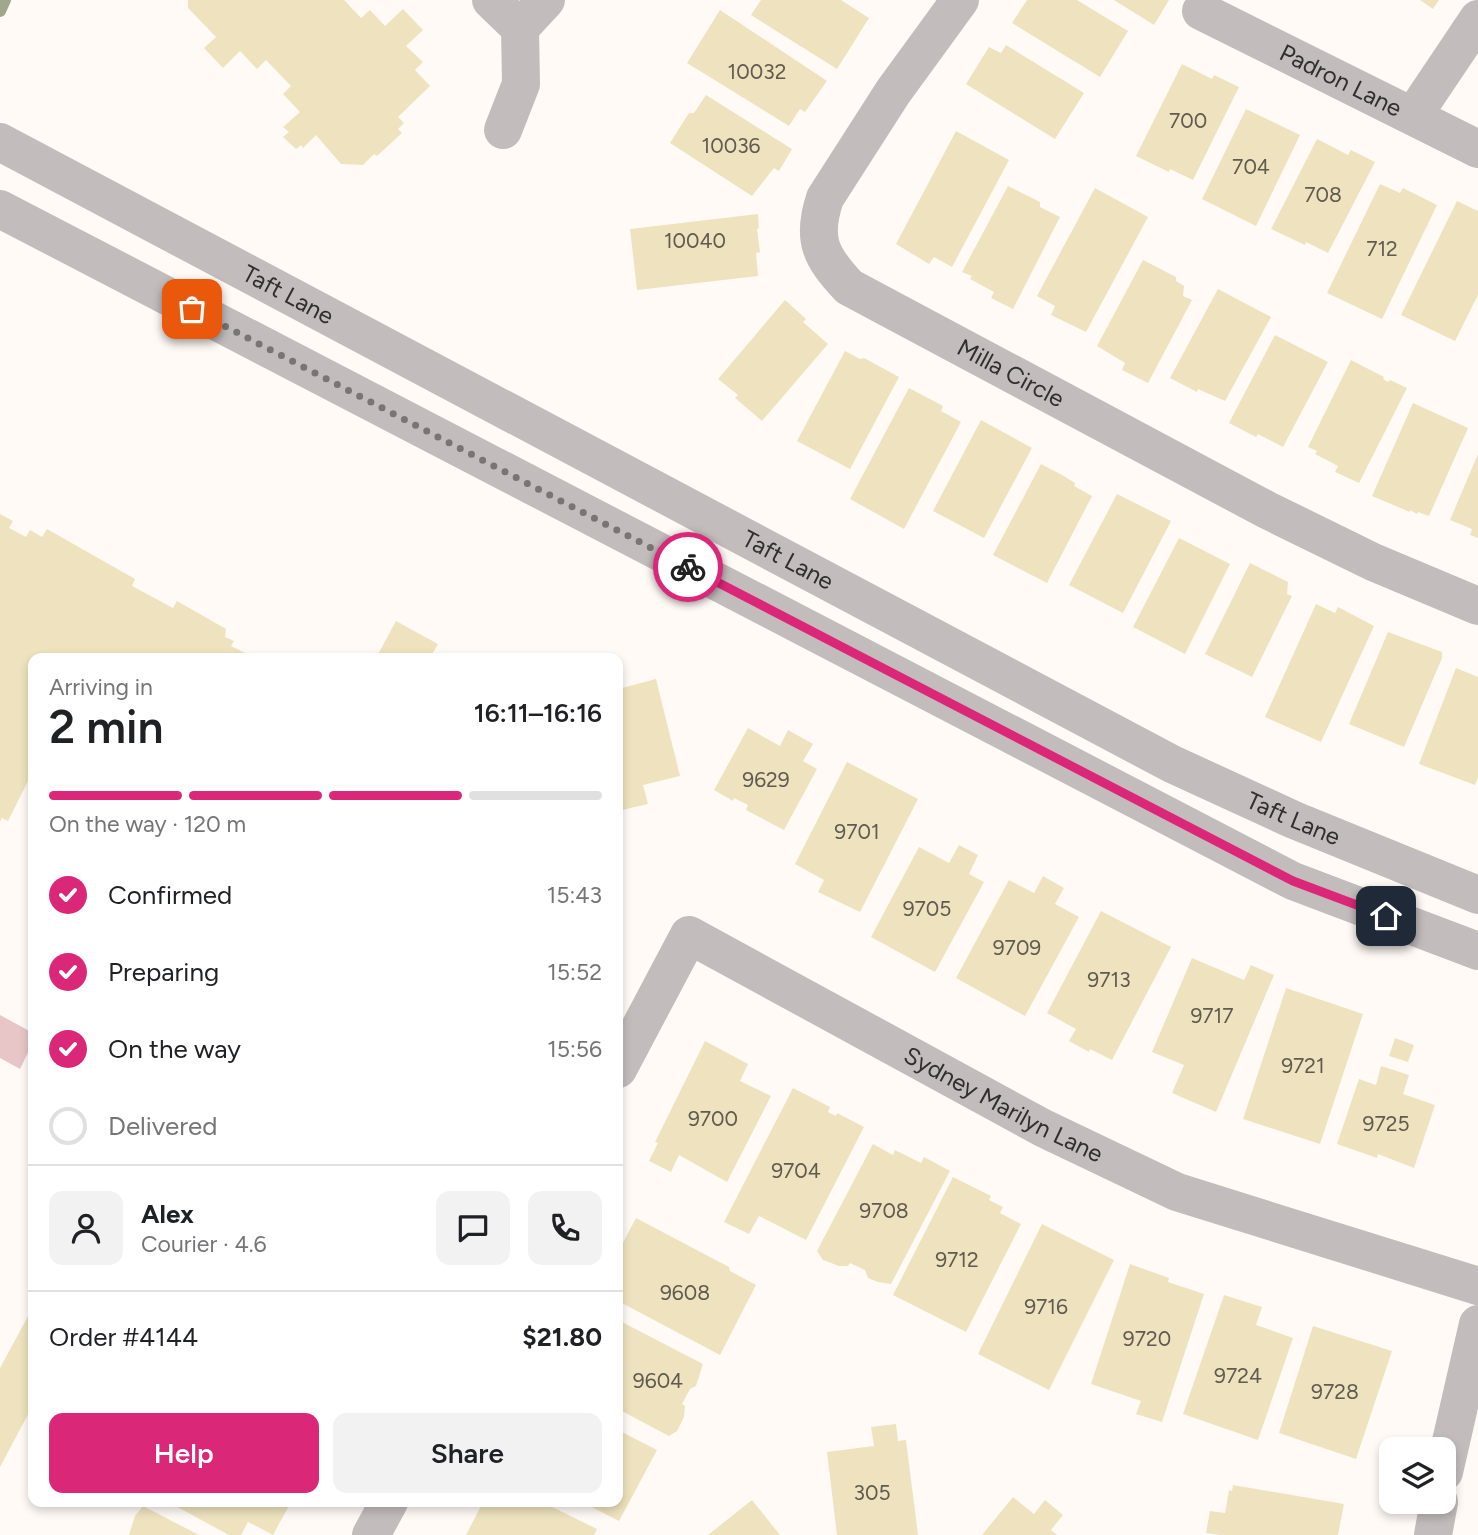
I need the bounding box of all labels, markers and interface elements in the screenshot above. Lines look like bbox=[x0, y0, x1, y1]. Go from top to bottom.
street label: Padron Lane bbox=[1275, 38, 1407, 123]
house number: 10032 bbox=[728, 59, 786, 84]
house number: 700 bbox=[1169, 108, 1207, 133]
house number: 10036 bbox=[702, 133, 761, 158]
house number: 704 bbox=[1232, 154, 1270, 179]
house number: 708 bbox=[1304, 182, 1342, 207]
house number: 10040 bbox=[664, 228, 726, 253]
house number: 712 bbox=[1366, 236, 1398, 261]
street label: Taft Lane bbox=[238, 258, 339, 330]
pin bbox=[162, 279, 222, 339]
icon: bag bbox=[173, 290, 211, 328]
street label: Milla Circle bbox=[952, 332, 1069, 413]
street label: Taft Lane bbox=[738, 524, 839, 596]
courier bbox=[653, 532, 723, 602]
icon: bike bbox=[669, 548, 707, 586]
text: Arriving in bbox=[49, 673, 153, 701]
text: 16:11–16:16 bbox=[474, 697, 602, 729]
text: 2 min bbox=[49, 699, 164, 755]
house number: 9629 bbox=[742, 767, 790, 792]
street label: Taft Lane bbox=[1242, 785, 1345, 851]
text: On the way · 120 m bbox=[49, 810, 246, 838]
house number: 9701 bbox=[834, 819, 880, 844]
icon: check bbox=[49, 876, 87, 914]
text: Confirmed bbox=[108, 879, 232, 911]
text: 15:43 bbox=[547, 881, 602, 909]
pin bbox=[1356, 886, 1416, 946]
house number: 9705 bbox=[903, 896, 951, 921]
icon: home bbox=[1367, 897, 1405, 935]
house number: 9709 bbox=[993, 935, 1041, 960]
icon: check bbox=[49, 953, 87, 991]
text: Preparing bbox=[108, 956, 219, 988]
text: 15:52 bbox=[547, 958, 602, 986]
house number: 9713 bbox=[1087, 967, 1131, 992]
house number: 9717 bbox=[1190, 1003, 1234, 1028]
icon: check bbox=[49, 1030, 87, 1068]
text: On the way bbox=[108, 1033, 241, 1065]
text: 15:56 bbox=[547, 1035, 602, 1063]
street label: Sydney Marilyn Lane bbox=[899, 1040, 1108, 1168]
house number: 9721 bbox=[1281, 1053, 1325, 1078]
house number: 9700 bbox=[688, 1106, 738, 1131]
text: Delivered bbox=[108, 1110, 217, 1142]
house number: 9725 bbox=[1363, 1111, 1409, 1136]
house number: 9704 bbox=[771, 1158, 821, 1183]
button: person bbox=[49, 1191, 123, 1265]
button: chat bbox=[436, 1191, 510, 1265]
button: phone bbox=[528, 1191, 602, 1265]
text: Alex bbox=[141, 1198, 194, 1230]
house number: 9708 bbox=[859, 1198, 909, 1223]
text: Courier · 4.6 bbox=[141, 1230, 267, 1258]
house number: 9712 bbox=[935, 1247, 979, 1272]
house number: 9608 bbox=[660, 1280, 710, 1305]
house number: 9716 bbox=[1024, 1294, 1068, 1319]
text: Order #4144 bbox=[49, 1321, 198, 1353]
text: $21.80 bbox=[522, 1321, 602, 1353]
house number: 9720 bbox=[1123, 1326, 1171, 1351]
house number: 9724 bbox=[1214, 1363, 1262, 1388]
house number: 9604 bbox=[633, 1368, 683, 1393]
house number: 9728 bbox=[1311, 1379, 1359, 1404]
button: Help bbox=[49, 1413, 319, 1493]
button: Share bbox=[333, 1413, 602, 1493]
map controls bbox=[1379, 1437, 1456, 1514]
button: layers bbox=[1379, 1437, 1456, 1514]
house number: 305 bbox=[854, 1480, 890, 1505]

